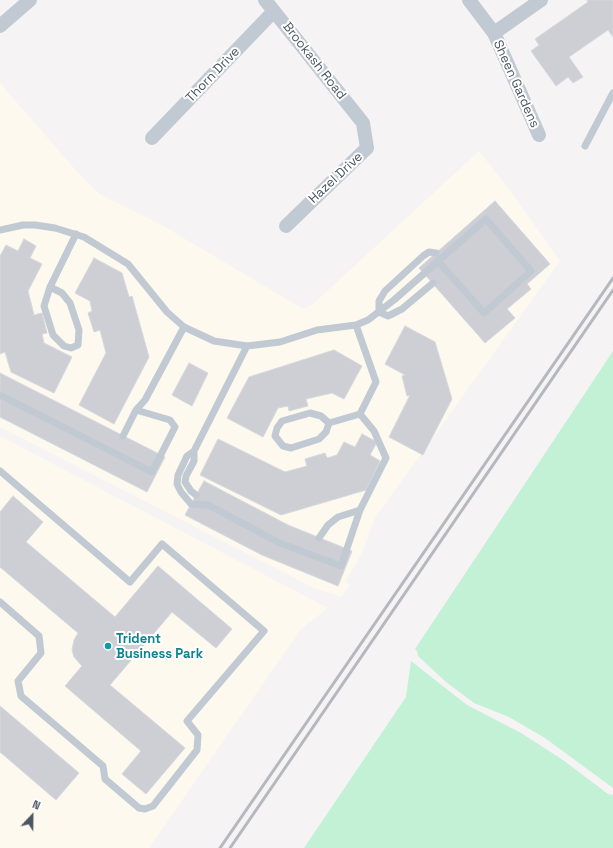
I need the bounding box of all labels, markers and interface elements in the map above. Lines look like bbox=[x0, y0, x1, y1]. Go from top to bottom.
street label: Brookash Road bbox=[279, 19, 349, 103]
street label: Sheen Gardens bbox=[490, 38, 542, 130]
street label: Thorn Drive bbox=[183, 44, 243, 106]
street label: Hazel Drive bbox=[306, 149, 366, 207]
place label: Trident Business Park bbox=[116, 631, 203, 662]
marker: Trident Business Park bbox=[103, 641, 113, 651]
north arrow bbox=[12, 796, 52, 836]
text: N bbox=[30, 797, 43, 813]

